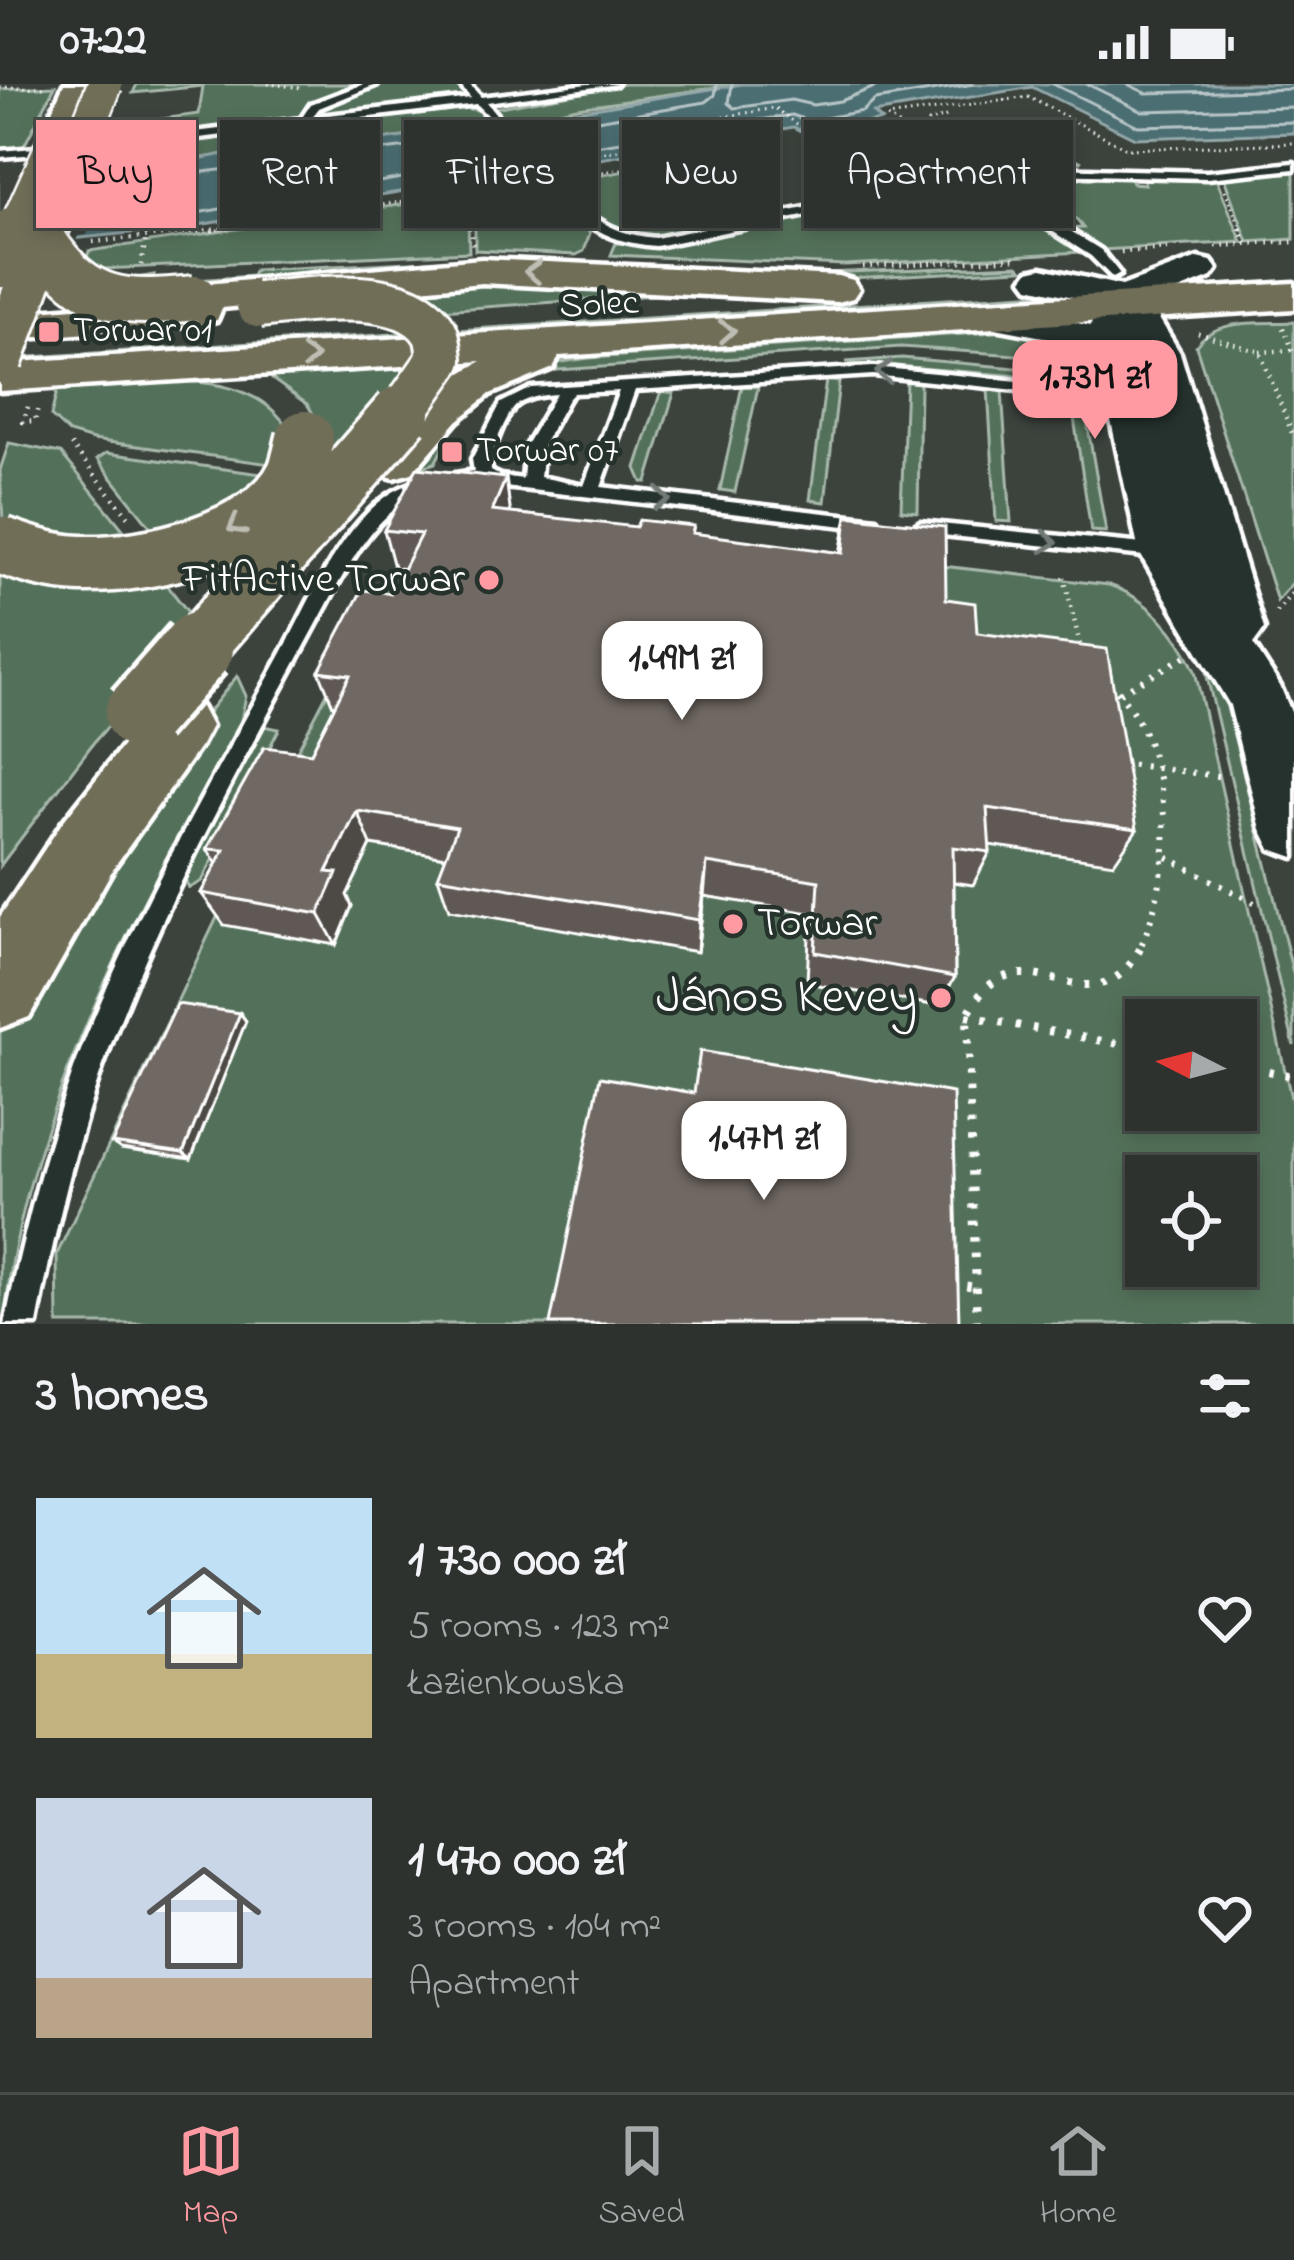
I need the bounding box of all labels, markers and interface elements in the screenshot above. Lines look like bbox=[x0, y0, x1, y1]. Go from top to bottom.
text: 07:22 bbox=[60, 9, 147, 75]
chip: Buy bbox=[36, 120, 196, 228]
chip: Rent bbox=[220, 120, 380, 228]
chip: Filters bbox=[404, 120, 598, 228]
chip: New bbox=[622, 120, 780, 228]
chip: Apartment bbox=[804, 120, 1073, 228]
one-way arrow bbox=[523, 259, 542, 285]
street label: Solec bbox=[558, 277, 640, 335]
place label: Torwar 01 bbox=[73, 306, 212, 359]
one-way arrow bbox=[718, 318, 737, 344]
marker: Torwar 01 bbox=[36, 319, 62, 345]
pin: 1.73M zł bbox=[971, 340, 1219, 442]
one-way arrow bbox=[301, 344, 320, 370]
text: 1.73M zł bbox=[1039, 350, 1151, 407]
one-way arrow bbox=[874, 359, 893, 385]
place label: Torwar 07 bbox=[476, 426, 619, 479]
marker: Torwar 07 bbox=[439, 439, 465, 465]
one-way arrow bbox=[652, 486, 672, 512]
one-way arrow bbox=[227, 512, 249, 535]
one-way arrow bbox=[1040, 529, 1059, 555]
place label: FitActive Torwar bbox=[182, 550, 466, 611]
marker: FitActive Torwar bbox=[476, 567, 502, 593]
pin: 1.49M zł bbox=[558, 621, 806, 723]
text: 1.49M zł bbox=[629, 631, 735, 688]
place label: Torwar bbox=[757, 894, 878, 955]
marker: Torwar bbox=[720, 911, 746, 937]
place label: János Kevey bbox=[656, 961, 917, 1036]
marker: János Kevey bbox=[928, 985, 954, 1011]
north arrow bbox=[1125, 999, 1257, 1131]
map controls bbox=[1125, 999, 1257, 1287]
pin: 1.47M zł bbox=[640, 1101, 888, 1203]
text: 1.47M zł bbox=[708, 1111, 820, 1168]
button: locate bbox=[1125, 1155, 1257, 1287]
text: 3 homes bbox=[36, 1359, 209, 1434]
icon: filters bbox=[1192, 1363, 1258, 1429]
text: 1 730 000 zł bbox=[408, 1524, 626, 1599]
icon: home bbox=[132, 1546, 276, 1690]
icon: heart bbox=[1192, 1585, 1258, 1651]
text: 5 rooms · 123 m² bbox=[408, 1599, 670, 1656]
text: Łazienkowska bbox=[408, 1656, 625, 1713]
text: 1 470 000 zł bbox=[408, 1824, 626, 1899]
icon: home bbox=[132, 1846, 276, 1990]
icon: heart bbox=[1192, 1885, 1258, 1951]
text: 3 rooms · 104 m² bbox=[408, 1899, 661, 1956]
text: Apartment bbox=[408, 1956, 580, 2013]
tab: Map bbox=[178, 2118, 244, 2238]
tab: Saved bbox=[599, 2118, 685, 2238]
tab: Home bbox=[1040, 2118, 1116, 2238]

